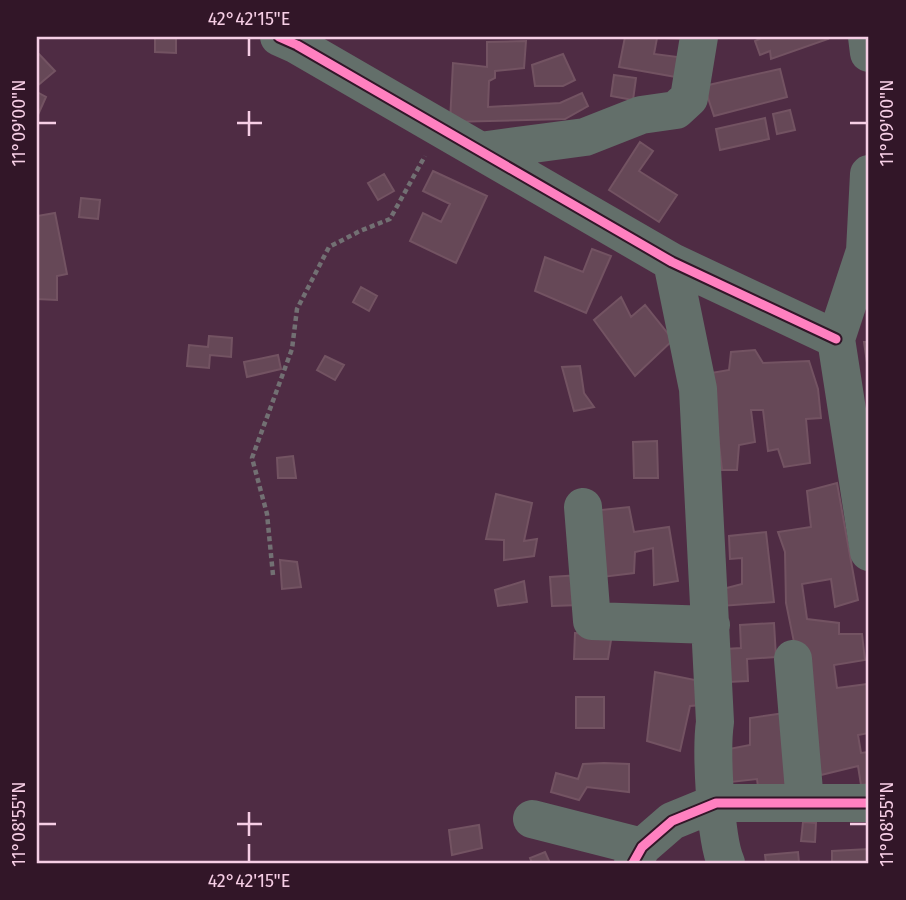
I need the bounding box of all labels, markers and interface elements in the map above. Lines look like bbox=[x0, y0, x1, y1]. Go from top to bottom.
text: 42°42'15"E bbox=[208, 8, 290, 30]
text: 11°09'00"N bbox=[8, 79, 30, 167]
text: 11°09'00"N bbox=[876, 79, 898, 167]
text: 11°08'55"N bbox=[8, 781, 30, 867]
text: 11°08'55"N bbox=[876, 781, 898, 867]
text: 42°42'15"E bbox=[208, 870, 290, 892]

